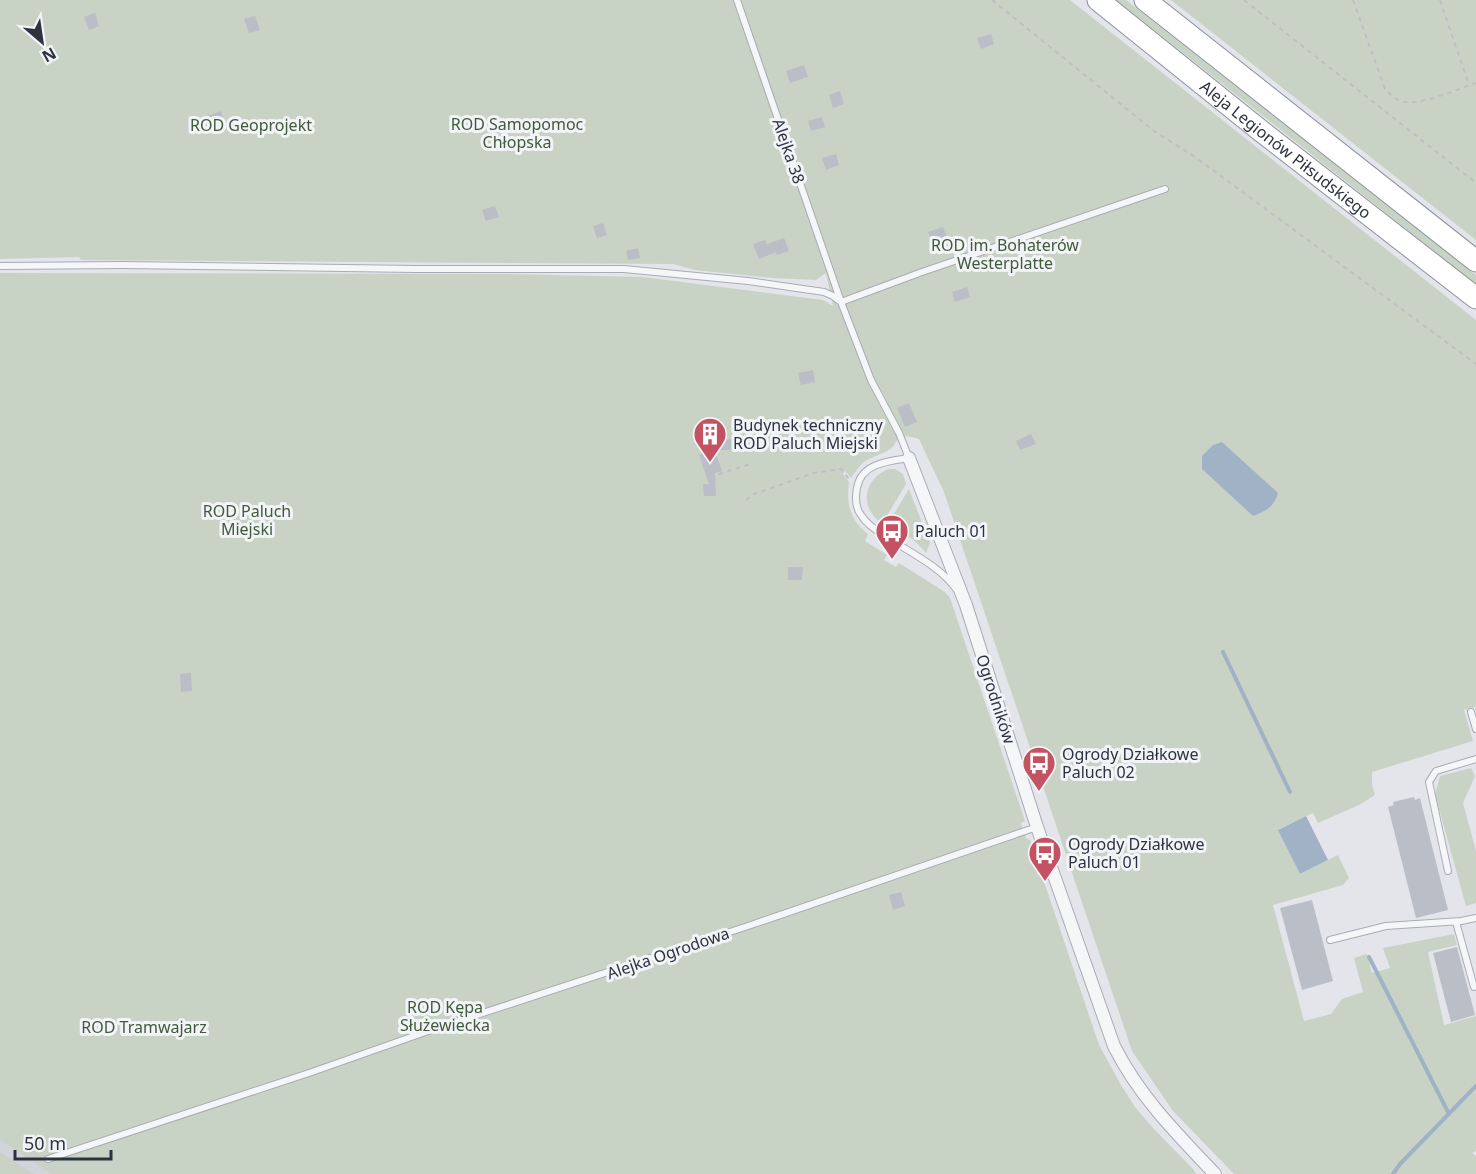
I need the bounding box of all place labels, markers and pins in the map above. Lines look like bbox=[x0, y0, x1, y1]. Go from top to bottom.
place label: Budynek techniczny ROD Paluch Miejski bbox=[733, 414, 883, 454]
building icon: Budynek techniczny ROD Paluch Miejski bbox=[692, 416, 728, 463]
bus stop icon: Paluch 01 bbox=[874, 513, 910, 560]
place label: Paluch 01 bbox=[915, 520, 988, 542]
place label: Ogrody Działkowe Paluch 02 bbox=[1062, 743, 1198, 783]
bus stop icon: Ogrody Działkowe Paluch 02 bbox=[1021, 745, 1057, 792]
place label: Ogrody Działkowe Paluch 01 bbox=[1068, 833, 1204, 873]
bus stop icon: Ogrody Działkowe Paluch 01 bbox=[1027, 835, 1063, 882]

